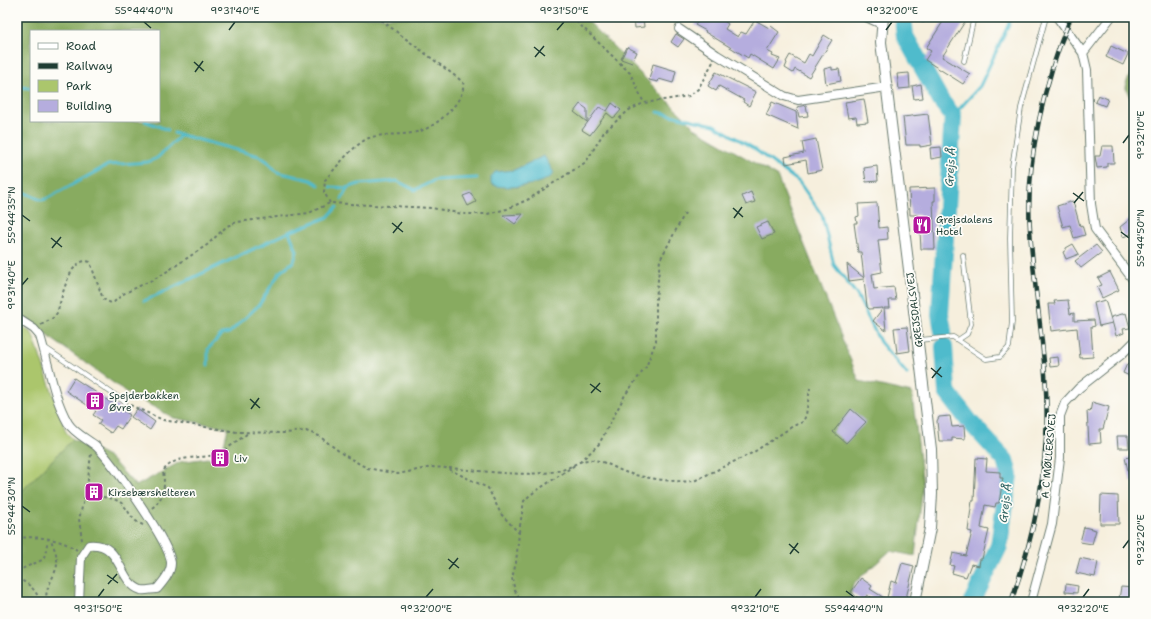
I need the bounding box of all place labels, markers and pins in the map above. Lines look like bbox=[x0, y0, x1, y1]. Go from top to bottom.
place label: Grejsdalens Hotel bbox=[936, 213, 993, 238]
restaurant icon: Grejsdalens Hotel bbox=[911, 214, 933, 236]
place label: Spejderbakken Øvre bbox=[109, 389, 179, 414]
building icon: Spejderbakken Øvre bbox=[84, 390, 106, 412]
building icon: Liv bbox=[209, 447, 231, 469]
place label: Liv bbox=[234, 452, 248, 465]
building icon: Kirsebærshelteren bbox=[83, 481, 105, 503]
place label: Kirsebærshelteren bbox=[108, 486, 195, 499]

